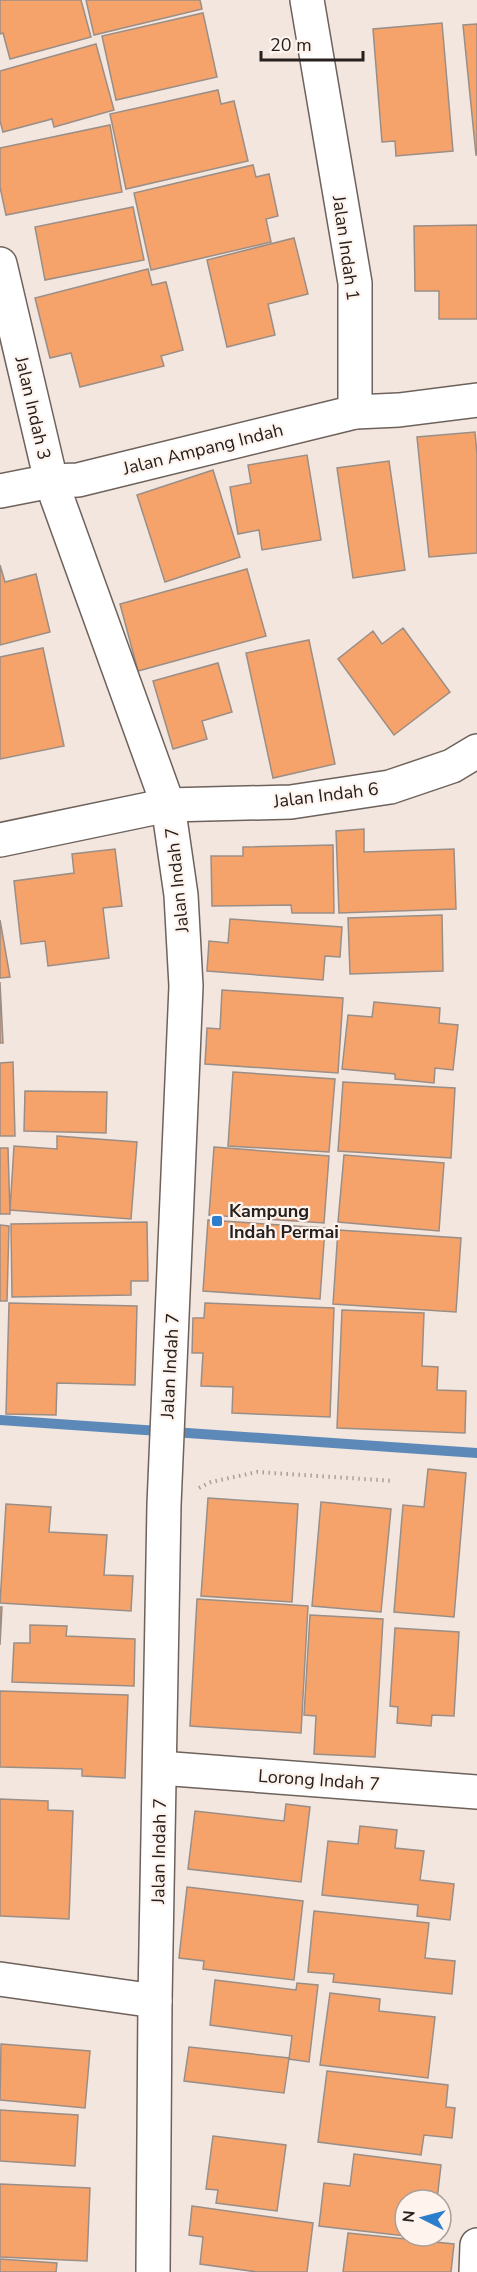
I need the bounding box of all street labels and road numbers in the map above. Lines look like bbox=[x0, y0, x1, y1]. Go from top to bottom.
street label: Jalan Indah 1 bbox=[327, 193, 365, 302]
street label: Jalan Indah 3 bbox=[9, 353, 57, 462]
street label: Jalan Ampang Indah bbox=[119, 417, 286, 481]
street label: Jalan Indah 6 bbox=[271, 777, 380, 813]
street label: Jalan Indah 7 bbox=[160, 826, 195, 935]
street label: Jalan Indah 7 bbox=[155, 1313, 185, 1420]
street label: Lorong Indah 7 bbox=[257, 1764, 381, 1796]
street label: Jalan Indah 7 bbox=[146, 1798, 172, 1905]

